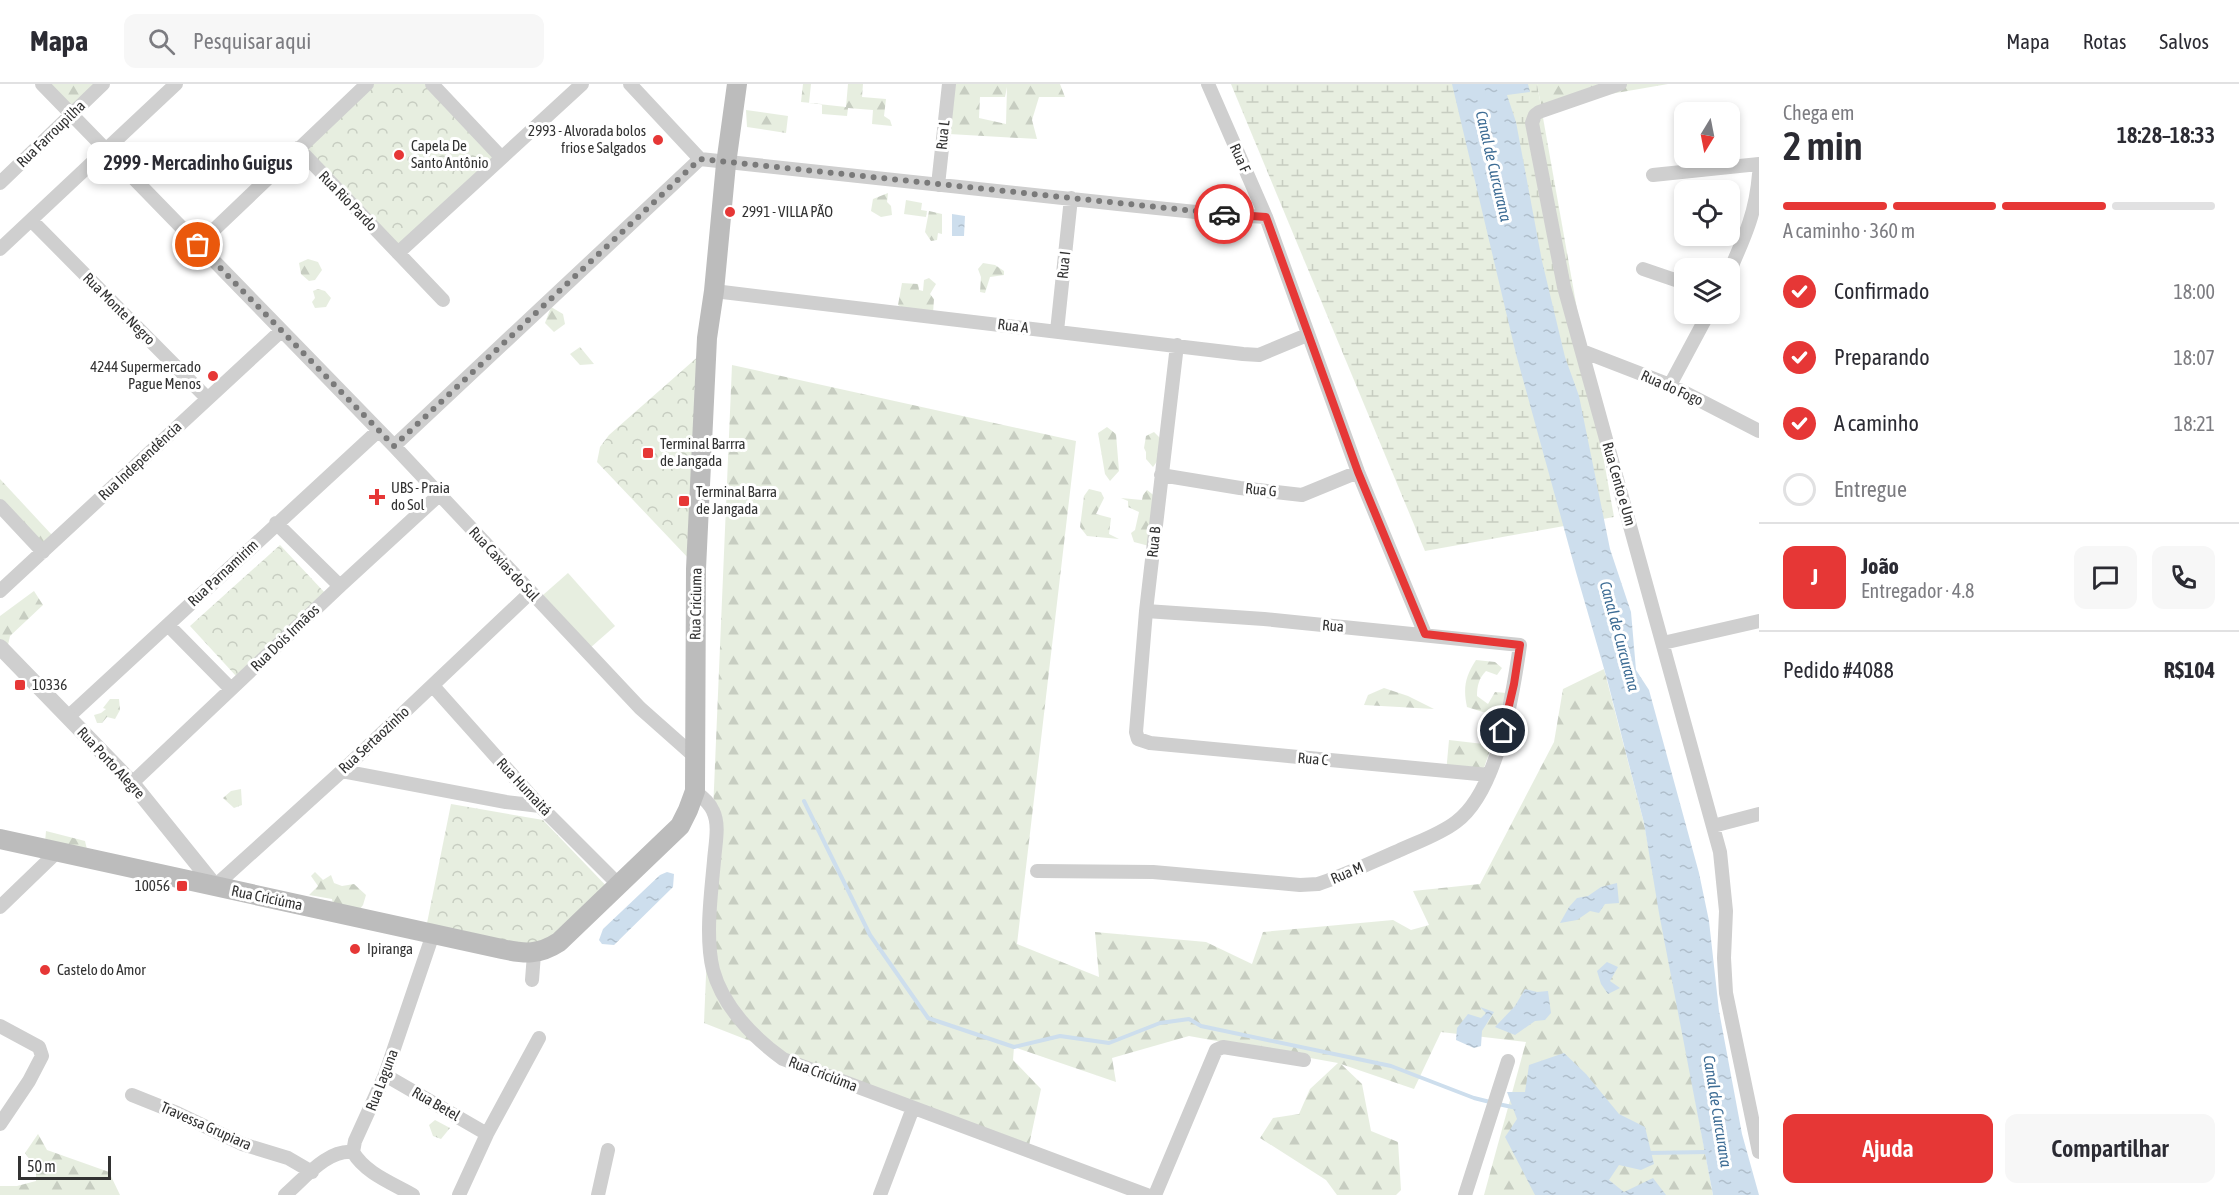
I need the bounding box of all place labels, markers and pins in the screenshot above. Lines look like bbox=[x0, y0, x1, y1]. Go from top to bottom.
place label: 2993 - Alvorada bolos frios e Salgados bbox=[528, 122, 646, 156]
marker: 2993 - Alvorada bolos frios e Salgados bbox=[651, 133, 665, 147]
place label: Capela De Santo Antônio bbox=[411, 137, 488, 171]
callout: 2999 - Mercadinho Guigus bbox=[87, 143, 309, 185]
marker: Capela De Santo Antônio bbox=[392, 148, 406, 162]
place label: 2991 - VILLA PÃO bbox=[742, 203, 833, 220]
marker: 2991 - VILLA PÃO bbox=[723, 205, 737, 219]
pin bbox=[172, 219, 223, 270]
place label: 4244 Supermercado Pague Menos bbox=[90, 358, 201, 392]
marker: 4244 Supermercado Pague Menos bbox=[206, 369, 220, 383]
place label: Terminal Barrra de Jangada bbox=[660, 435, 746, 469]
marker: Terminal Barrra de Jangada bbox=[641, 446, 655, 460]
place label: UBS - Praia do Sol bbox=[391, 479, 450, 513]
place label: Terminal Barra de Jangada bbox=[696, 483, 777, 517]
marker: UBS - Praia do Sol bbox=[368, 488, 386, 506]
marker: Terminal Barra de Jangada bbox=[677, 494, 691, 508]
place label: 10336 bbox=[32, 676, 67, 693]
marker: 10336 bbox=[13, 678, 27, 692]
pin bbox=[1477, 705, 1528, 756]
place label: 10056 bbox=[135, 877, 170, 894]
marker: 10056 bbox=[175, 879, 189, 893]
place label: Ipiranga bbox=[367, 940, 413, 957]
marker: Ipiranga bbox=[348, 942, 362, 956]
place label: Castelo do Amor bbox=[57, 961, 146, 978]
marker: Castelo do Amor bbox=[38, 963, 52, 977]

